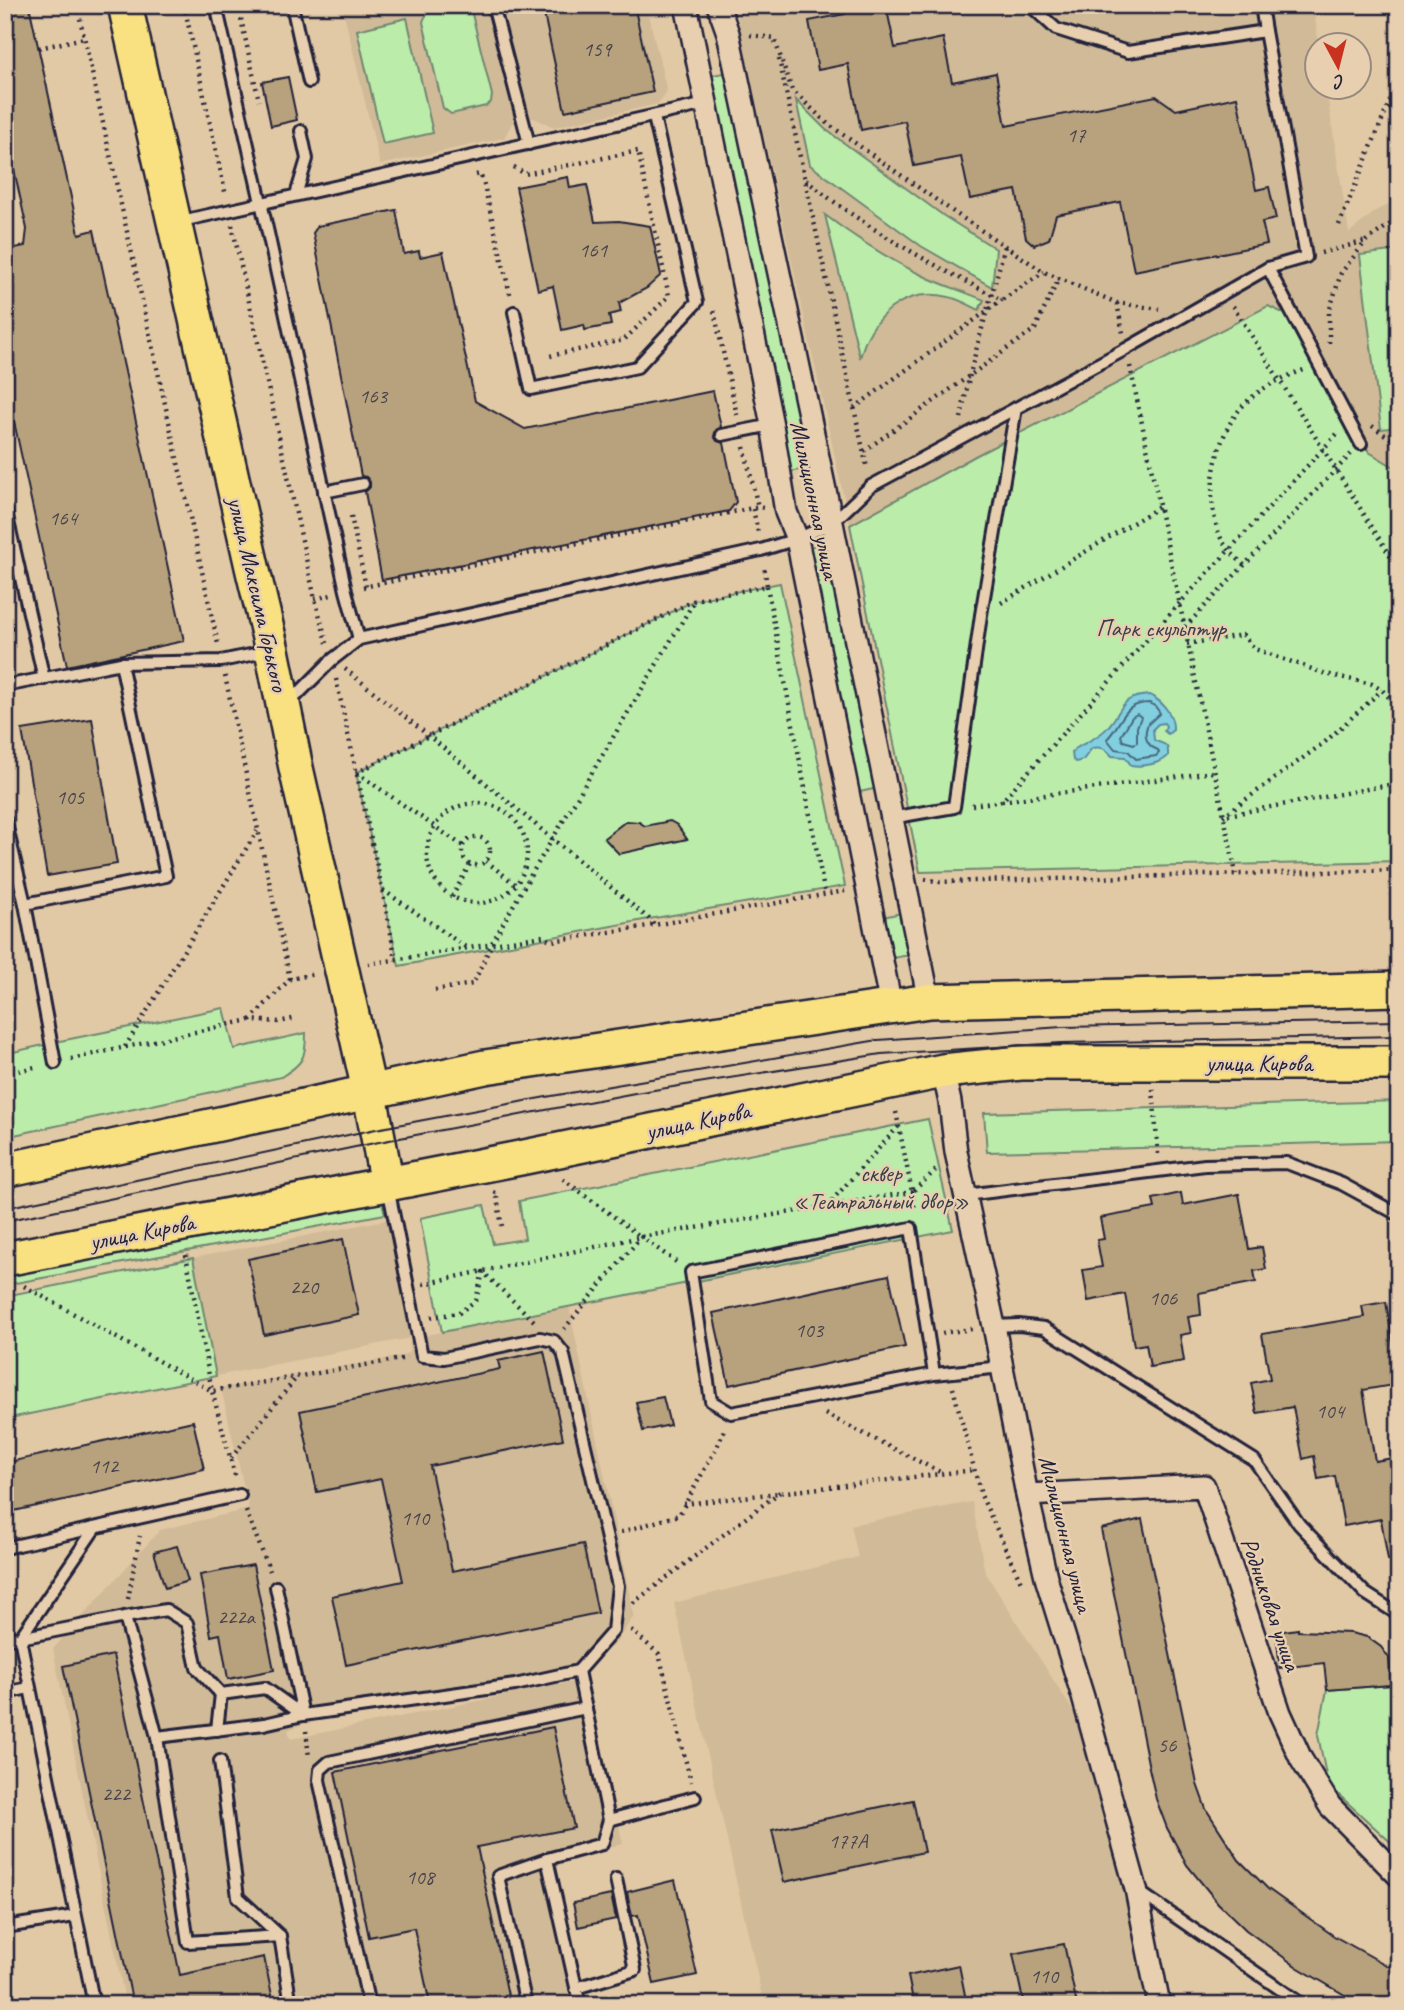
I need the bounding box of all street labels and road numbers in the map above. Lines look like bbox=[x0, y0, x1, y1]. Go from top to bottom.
street label: Милиционная улица bbox=[784, 418, 847, 584]
street label: улица Максима Горького bbox=[221, 492, 295, 696]
street label: улица Кирова bbox=[1204, 1048, 1314, 1078]
street label: улица Кирова bbox=[641, 1095, 755, 1147]
street label: улица Кирова bbox=[85, 1207, 199, 1257]
street label: Милиционная улица bbox=[1032, 1452, 1101, 1618]
street label: Родниковая улица bbox=[1234, 1533, 1308, 1676]

